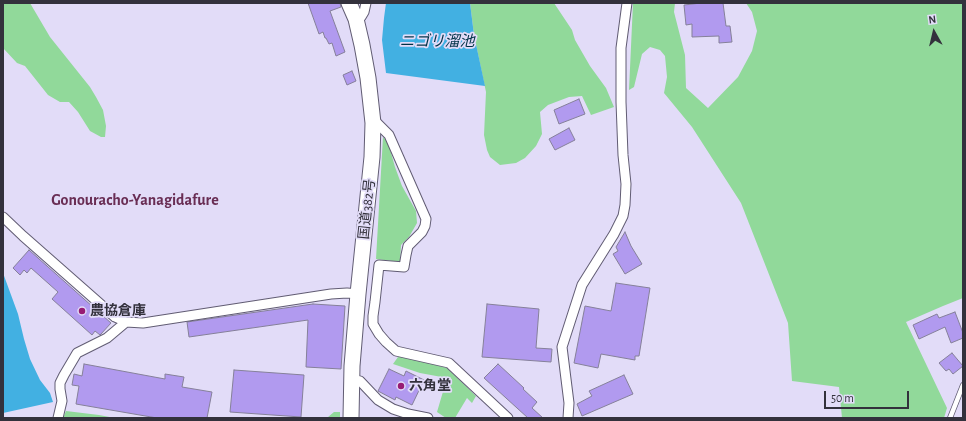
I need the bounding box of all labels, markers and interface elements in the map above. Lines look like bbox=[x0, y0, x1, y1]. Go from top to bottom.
north arrow bbox=[914, 12, 954, 52]
text: N bbox=[928, 14, 937, 26]
water label: ニゴリ溜池 bbox=[400, 32, 474, 50]
street label: 国道382号 bbox=[355, 178, 379, 240]
district label: Gonouracho-Yanagidafure bbox=[51, 190, 219, 210]
place label: 農協倉庫 bbox=[90, 303, 146, 319]
marker: 農協倉庫 bbox=[77, 306, 87, 316]
place label: 六角堂 bbox=[409, 378, 451, 394]
marker: 六角堂 bbox=[396, 381, 406, 391]
scale bar bbox=[826, 383, 911, 409]
text: 50 m bbox=[831, 392, 854, 404]

